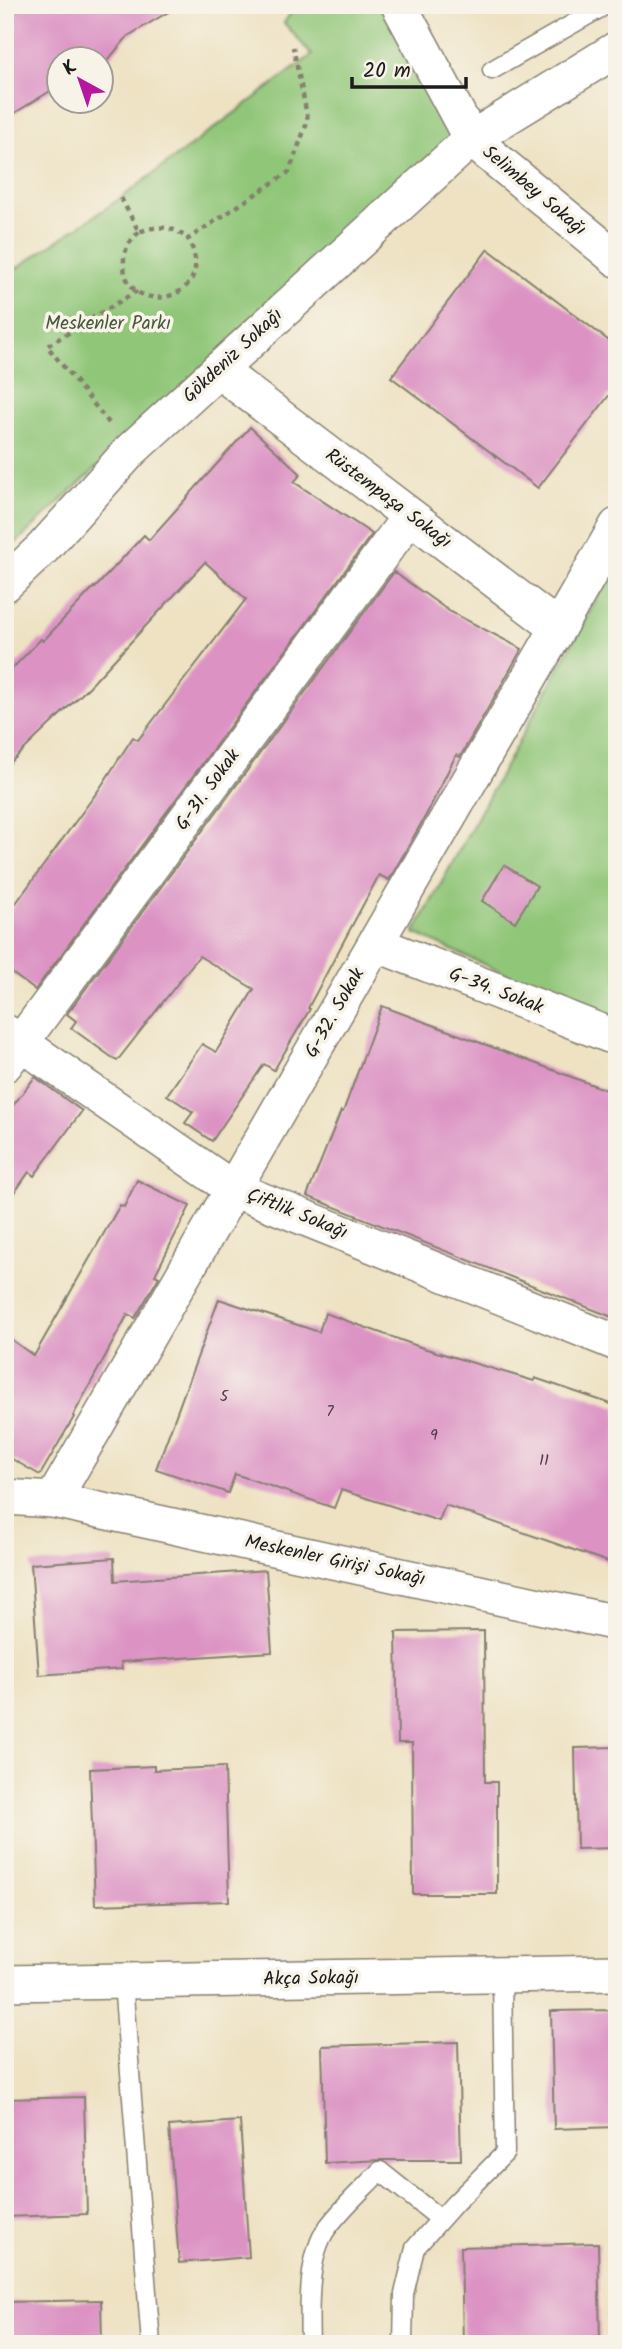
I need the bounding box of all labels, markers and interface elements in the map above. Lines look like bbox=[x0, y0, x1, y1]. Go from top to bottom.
north arrow bbox=[46, 46, 116, 116]
scale bar bbox=[352, 46, 466, 90]
text: K bbox=[56, 53, 84, 84]
text: 20 m bbox=[363, 55, 411, 88]
street label: Selimbey Sokağı bbox=[475, 138, 593, 244]
street label: Gökdeniz Sokağı bbox=[176, 301, 290, 411]
park label: Meskenler Parkı bbox=[45, 309, 171, 339]
street label: Rüstempaşa Sokağı bbox=[318, 441, 458, 557]
street label: G-31. Sokak bbox=[168, 743, 248, 837]
street label: G-34. Sokak bbox=[444, 959, 548, 1023]
street label: G-32. Sokak bbox=[297, 962, 373, 1064]
street label: Çiftlik Sokağı bbox=[242, 1180, 352, 1248]
house number: 5 bbox=[220, 1384, 230, 1409]
house number: 7 bbox=[326, 1399, 334, 1424]
house number: 9 bbox=[430, 1423, 438, 1448]
house number: 11 bbox=[539, 1448, 549, 1473]
street label: Meskenler Girişi Sokağı bbox=[242, 1527, 428, 1595]
street label: Akça Sokağı bbox=[263, 1963, 359, 1995]

